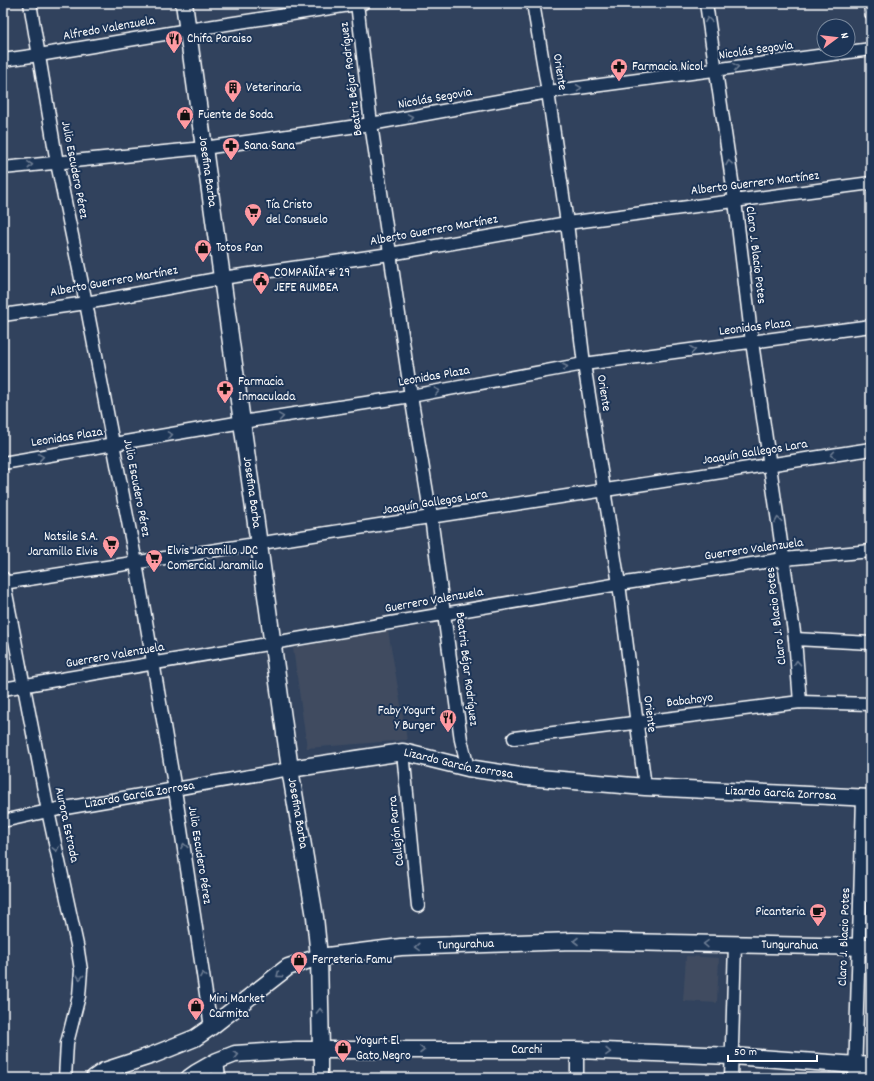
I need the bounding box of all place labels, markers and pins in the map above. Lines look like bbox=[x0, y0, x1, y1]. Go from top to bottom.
restaurant icon: Chifa Paraiso bbox=[164, 29, 184, 54]
place label: Chifa Paraiso bbox=[187, 30, 252, 49]
pharmacy icon: Farmacia Nicol bbox=[609, 57, 629, 82]
place label: Farmacia Nicol bbox=[632, 58, 703, 77]
building icon: Veterinaria bbox=[223, 78, 243, 103]
place label: Veterinaria bbox=[246, 79, 302, 98]
shop icon: Fuente de Soda bbox=[175, 105, 195, 130]
place label: Fuente de Soda bbox=[198, 106, 274, 125]
pharmacy icon: Sana Sana bbox=[221, 136, 241, 161]
place label: Sana Sana bbox=[244, 137, 296, 156]
place label: Tía Cristo del Consuelo bbox=[266, 196, 328, 230]
supermarket icon: Tía Cristo del Consuelo bbox=[243, 202, 263, 227]
shop icon: Totos Pan bbox=[193, 238, 213, 263]
place label: Totos Pan bbox=[216, 239, 263, 258]
place label: COMPAÑÍA # 29 JEFE RUMBEA bbox=[274, 264, 350, 298]
public building icon: COMPAÑÍA # 29 JEFE RUMBEA bbox=[251, 270, 271, 295]
place label: Farmacia Inmaculada bbox=[238, 373, 296, 407]
pharmacy icon: Farmacia Inmaculada bbox=[215, 379, 235, 404]
place label: Natsile S.A. Jaramillo Elvis bbox=[28, 528, 98, 562]
supermarket icon: Natsile S.A. Jaramillo Elvis bbox=[101, 534, 121, 559]
place label: Elvis Jaramillo JDC Comercial Jaramillo bbox=[167, 542, 264, 576]
supermarket icon: Elvis Jaramillo JDC Comercial Jaramillo bbox=[144, 548, 164, 573]
place label: Faby Yogurt Y Burger bbox=[378, 702, 435, 736]
restaurant icon: Faby Yogurt Y Burger bbox=[438, 708, 458, 733]
cafe icon: Picanteria bbox=[808, 902, 828, 927]
place label: Picanteria bbox=[756, 903, 806, 922]
shop icon: Ferreteria Famu bbox=[289, 950, 309, 975]
place label: Ferreteria Famu bbox=[312, 951, 392, 970]
place label: Mini Market Carmita bbox=[209, 990, 265, 1024]
shop icon: Mini Market Carmita bbox=[186, 996, 206, 1021]
place label: Yogurt El Gato Negro bbox=[356, 1032, 411, 1066]
shop icon: Yogurt El Gato Negro bbox=[333, 1038, 353, 1063]

